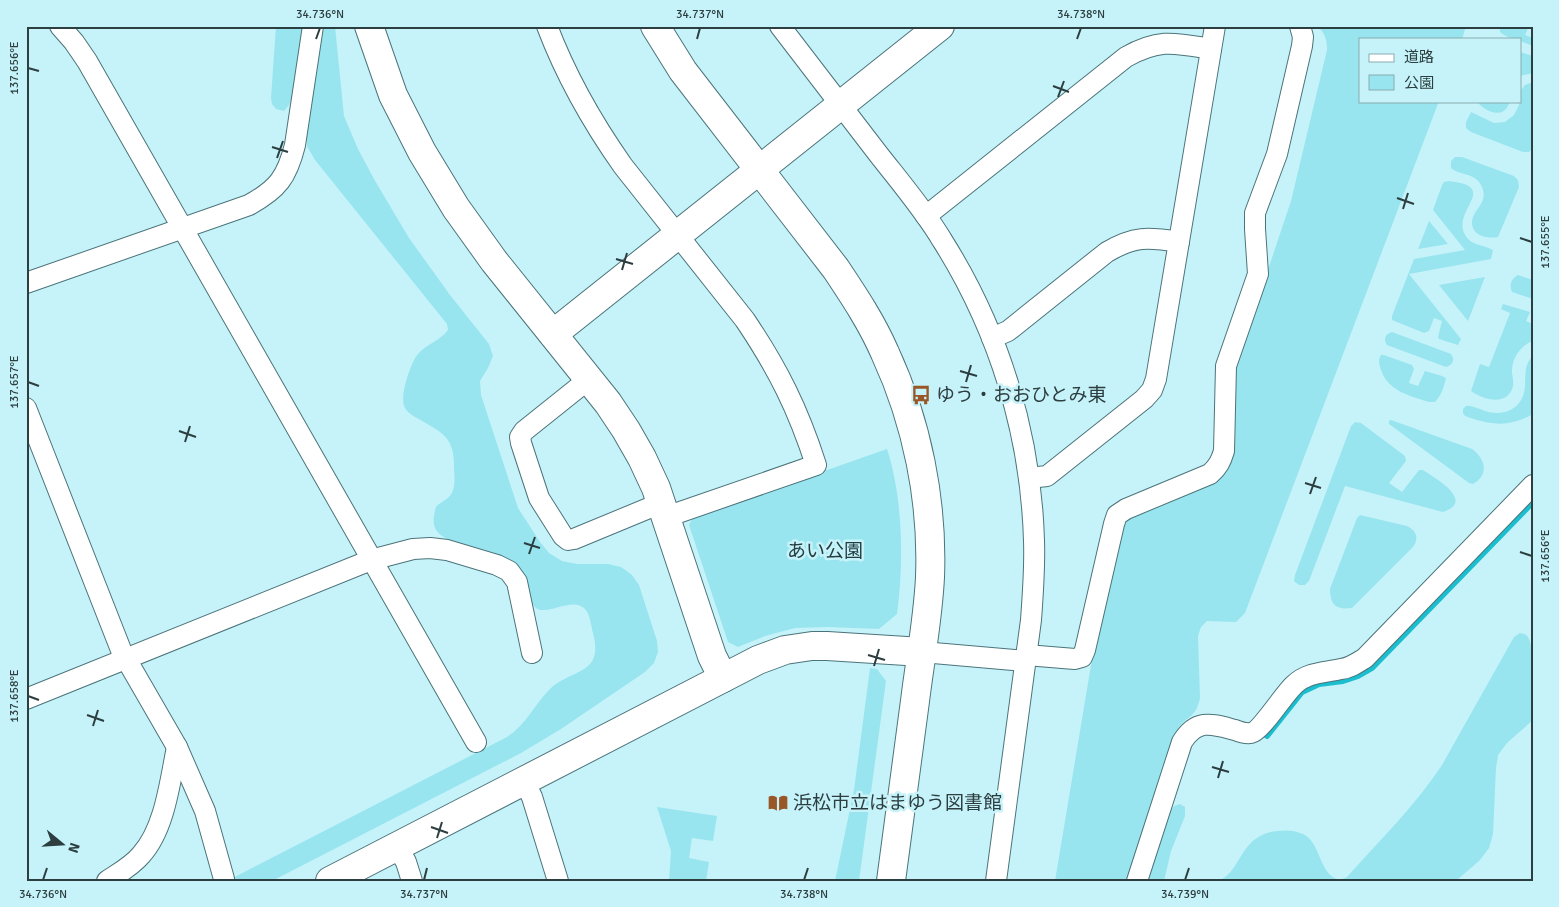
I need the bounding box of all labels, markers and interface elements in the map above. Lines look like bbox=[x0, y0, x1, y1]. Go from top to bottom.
text: 34.736°N bbox=[296, 7, 344, 22]
text: 34.737°N bbox=[676, 7, 724, 22]
text: 34.738°N bbox=[1057, 7, 1105, 22]
legend bbox=[1359, 38, 1522, 102]
text: 137.656°E bbox=[7, 41, 22, 95]
text: 道路 bbox=[1404, 48, 1434, 66]
text: 公園 bbox=[1404, 74, 1434, 92]
text: 137.655°E bbox=[1538, 215, 1553, 269]
text: 137.657°E bbox=[7, 355, 22, 409]
place label: ゆう・おおひとみ東 bbox=[936, 383, 1106, 407]
bus stop icon: ゆう・おおひとみ東 bbox=[910, 384, 932, 406]
text: 137.656°E bbox=[1538, 529, 1553, 583]
park label: あい公園 bbox=[787, 539, 863, 563]
text: 137.658°E bbox=[7, 669, 22, 723]
place label: 浜松市立はまゆう図書館 bbox=[793, 791, 1002, 815]
library icon: 浜松市立はまゆう図書館 bbox=[767, 792, 789, 814]
north arrow bbox=[38, 820, 88, 870]
text: N bbox=[64, 841, 83, 855]
text: 34.736°N bbox=[19, 887, 67, 902]
text: 34.737°N bbox=[400, 887, 448, 902]
text: 34.738°N bbox=[780, 887, 828, 902]
text: 34.739°N bbox=[1161, 887, 1209, 902]

